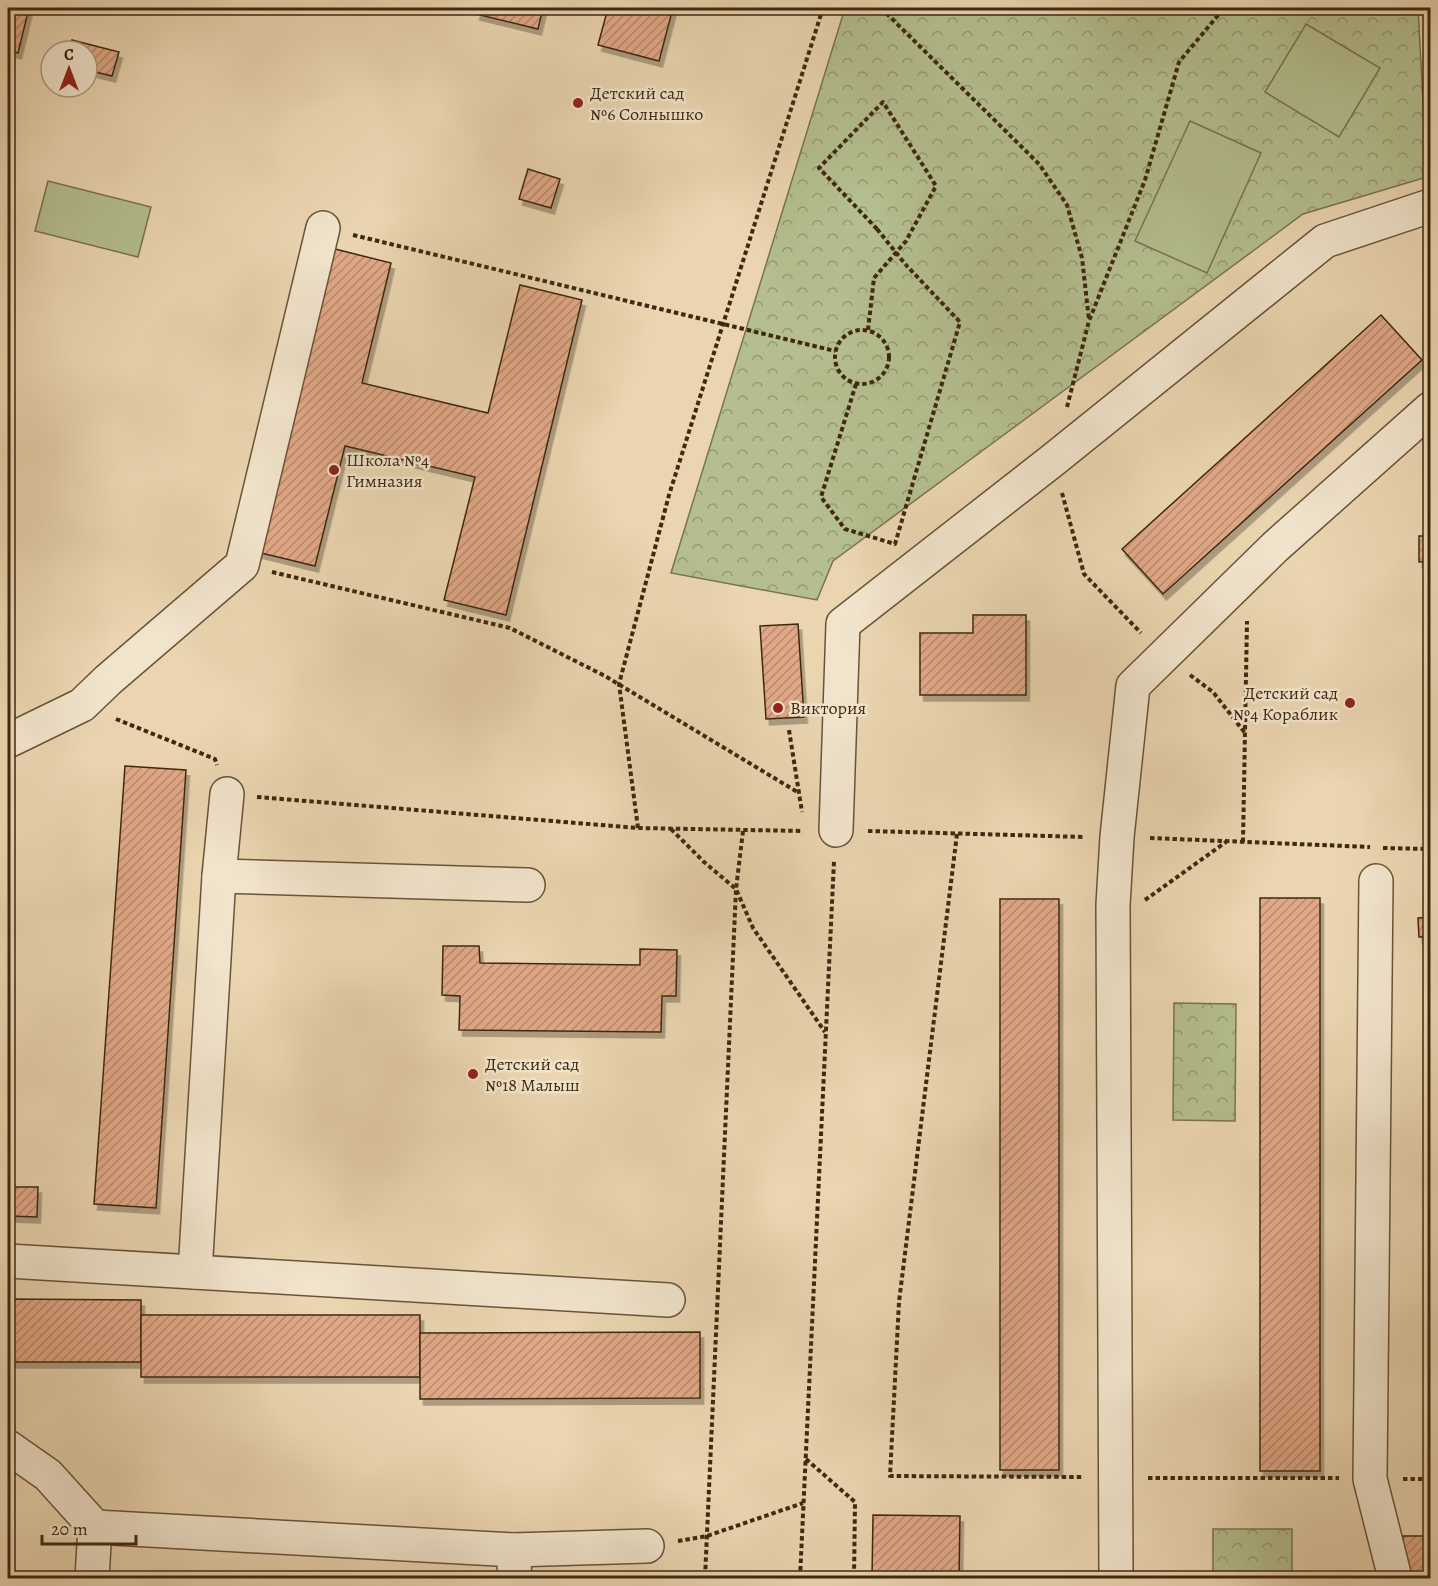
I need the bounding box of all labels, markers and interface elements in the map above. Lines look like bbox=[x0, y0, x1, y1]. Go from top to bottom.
north arrow bbox=[39, 39, 99, 99]
text: С bbox=[64, 44, 74, 66]
place label: Детский сад №6 Солнышко bbox=[590, 81, 703, 126]
marker: Детский сад №6 Солнышко bbox=[571, 96, 585, 110]
place label: Школа №4 Гимназия bbox=[346, 448, 429, 493]
marker: Школа №4 Гимназия bbox=[327, 463, 341, 477]
place label: Детский сад №4 Кораблик bbox=[1233, 681, 1338, 726]
place label: Виктория bbox=[790, 696, 866, 720]
marker: Детский сад №4 Кораблик bbox=[1343, 696, 1357, 710]
marker: Виктория bbox=[771, 701, 785, 715]
place label: Детский сад №18 Малыш bbox=[485, 1052, 580, 1097]
marker: Детский сад №18 Малыш bbox=[466, 1067, 480, 1081]
scale bar bbox=[42, 1508, 136, 1546]
text: 20 m bbox=[51, 1517, 88, 1541]

